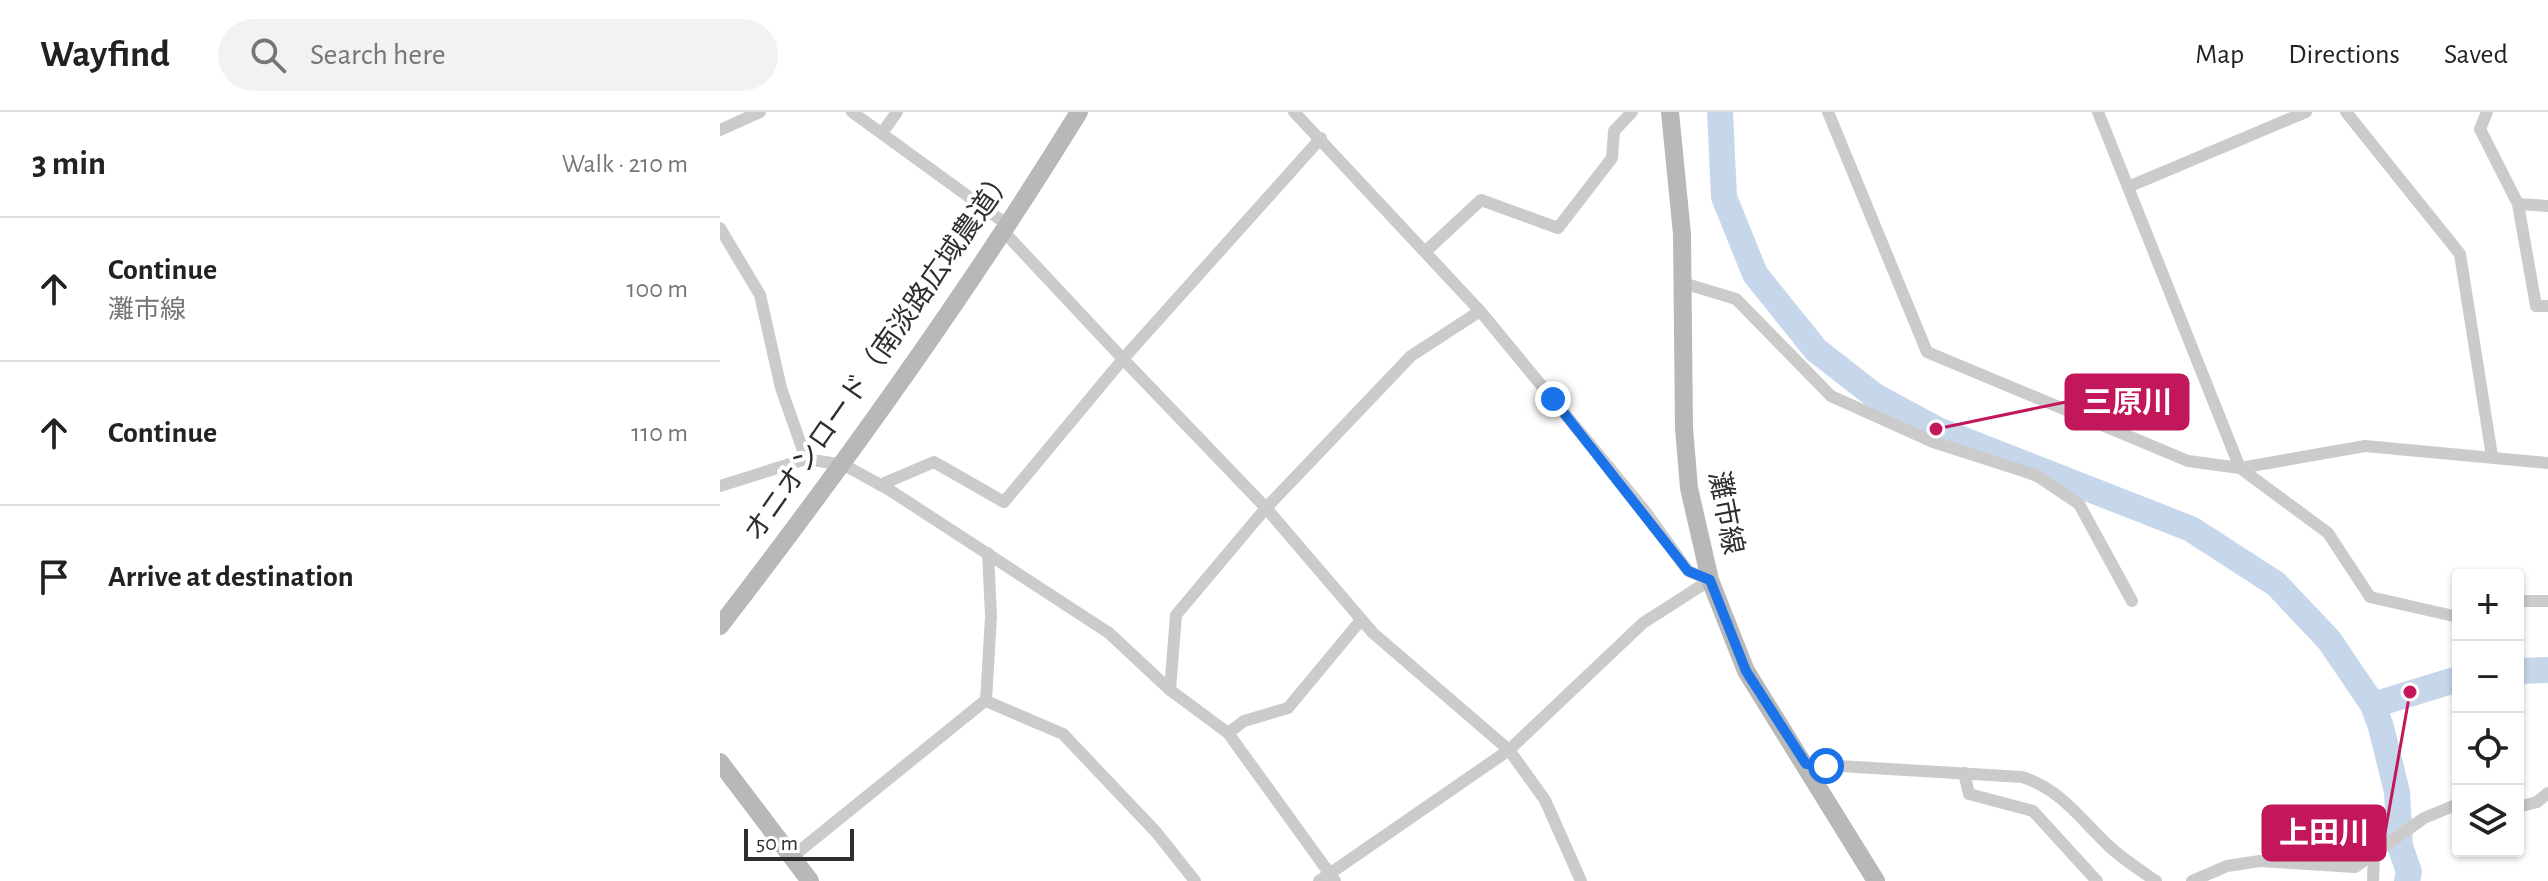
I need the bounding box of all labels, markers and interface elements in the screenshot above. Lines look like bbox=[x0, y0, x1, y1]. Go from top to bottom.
search box bbox=[218, 19, 778, 91]
icon: search bbox=[246, 33, 290, 77]
text: Wayfind bbox=[40, 36, 170, 74]
text: Search here bbox=[310, 40, 446, 70]
text: Map bbox=[2195, 41, 2244, 69]
text: Directions bbox=[2288, 41, 2400, 69]
text: Saved bbox=[2444, 41, 2508, 69]
text: 3 min bbox=[32, 147, 106, 181]
text: Walk · 210 m bbox=[562, 151, 688, 177]
street label: オニオンロード（南淡路広域農道） bbox=[738, 162, 1020, 547]
text: Continue bbox=[108, 255, 217, 285]
icon: ahead bbox=[32, 267, 76, 311]
text: 100 m bbox=[627, 276, 688, 302]
text: 灘市線 bbox=[108, 297, 186, 323]
callout: 三原川 bbox=[2066, 375, 2188, 429]
route end bbox=[1535, 381, 1571, 417]
text: 三原川 bbox=[2082, 387, 2172, 418]
icon: ahead bbox=[32, 411, 76, 455]
text: Continue bbox=[108, 418, 217, 448]
text: 110 m bbox=[631, 420, 688, 446]
street label: 灘市線 bbox=[1703, 469, 1749, 557]
icon: arrive bbox=[32, 555, 76, 599]
text: Arrive at destination bbox=[108, 562, 354, 592]
map controls bbox=[2452, 569, 2524, 857]
button: + bbox=[2452, 569, 2524, 641]
button: − bbox=[2452, 641, 2524, 713]
button: locate bbox=[2452, 713, 2524, 785]
route start bbox=[1808, 748, 1844, 784]
button: layers bbox=[2452, 785, 2524, 857]
callout: 上田川 bbox=[2263, 806, 2385, 860]
text: 上田川 bbox=[2279, 817, 2369, 849]
scale bar bbox=[744, 825, 854, 861]
text: 50 m bbox=[756, 832, 798, 854]

